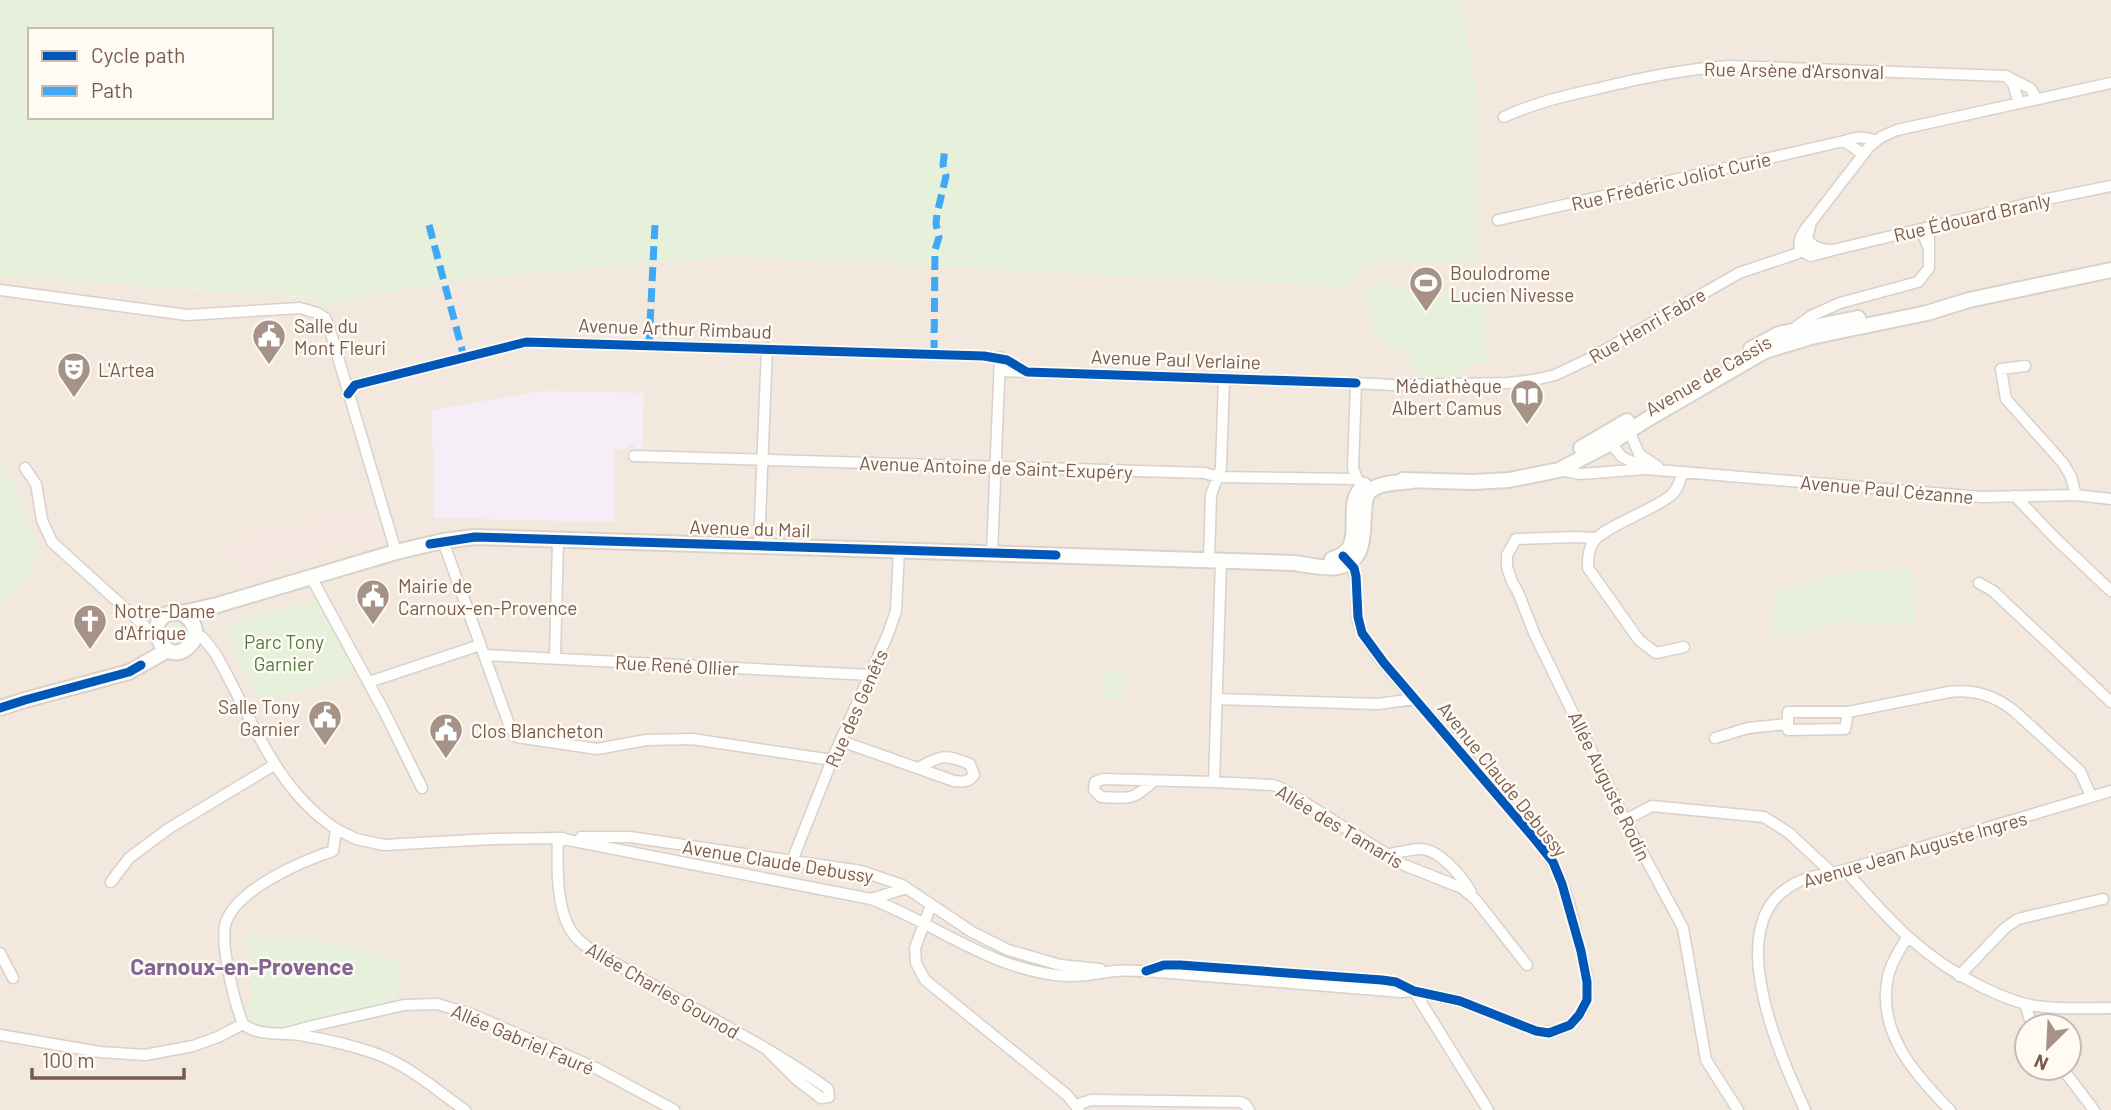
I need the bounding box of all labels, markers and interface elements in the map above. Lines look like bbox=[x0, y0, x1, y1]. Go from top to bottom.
legend bbox=[28, 28, 273, 119]
text: Cycle path bbox=[91, 42, 185, 67]
street label: Rue Arsène d'Arsonval bbox=[1704, 57, 1884, 83]
text: Path bbox=[91, 77, 133, 102]
street label: Rue Frédéric Joliot Curie bbox=[1569, 147, 1773, 215]
street label: Rue Édouard Branly bbox=[1891, 188, 2053, 246]
place label: Boulodrome Lucien Nivesse bbox=[1450, 261, 1574, 306]
sports icon: Boulodrome Lucien Nivesse bbox=[1407, 264, 1445, 313]
street label: Rue Henri Fabre bbox=[1584, 282, 1710, 368]
street label: Avenue Arthur Rimbaud bbox=[578, 313, 772, 343]
place label: Salle du Mont Fleuri bbox=[294, 314, 386, 359]
public building icon: Salle du Mont Fleuri bbox=[250, 317, 288, 366]
street label: Avenue de Cassis bbox=[1641, 330, 1775, 420]
street label: Avenue Paul Verlaine bbox=[1091, 345, 1261, 373]
theatre icon: L'Artea bbox=[55, 350, 93, 399]
place label: L'Artea bbox=[98, 358, 154, 381]
place label: Médiathèque Albert Camus bbox=[1392, 374, 1502, 419]
library icon: Médiathèque Albert Camus bbox=[1508, 377, 1546, 426]
street label: Avenue Antoine de Saint-Exupéry bbox=[859, 451, 1133, 483]
street label: Avenue Paul Cézanne bbox=[1799, 470, 1975, 508]
street label: Avenue du Mail bbox=[689, 514, 811, 542]
place label: Mairie de Carnoux-en-Provence bbox=[398, 574, 577, 619]
public building icon: Mairie de Carnoux-en-Provence bbox=[354, 577, 392, 626]
place label: Notre-Dame d'Afrique bbox=[114, 599, 215, 644]
church icon: Notre-Dame d'Afrique bbox=[71, 602, 109, 651]
park label: Parc Tony Garnier bbox=[244, 630, 324, 675]
street label: Rue des Genêts bbox=[820, 645, 892, 771]
street label: Rue René Ollier bbox=[615, 650, 740, 680]
place label: Salle Tony Garnier bbox=[218, 695, 300, 740]
street label: Avenue Claude Debussy bbox=[1433, 697, 1573, 861]
public building icon: Salle Tony Garnier bbox=[306, 698, 344, 747]
street label: Allée Auguste Rodin bbox=[1564, 707, 1656, 865]
public building icon: Clos Blancheton bbox=[427, 711, 465, 760]
place label: Clos Blancheton bbox=[471, 719, 604, 742]
street label: Allée des Tamaris bbox=[1272, 779, 1408, 873]
street label: Avenue Jean Auguste Ingres bbox=[1800, 806, 2030, 892]
street label: Avenue Claude Debussy bbox=[681, 835, 875, 887]
street label: Allée Charles Gounod bbox=[582, 937, 744, 1043]
district label: Carnoux-en-Provence bbox=[130, 952, 354, 980]
street label: Allée Gabriel Fauré bbox=[448, 999, 598, 1079]
north arrow bbox=[2013, 1012, 2083, 1082]
scale bar bbox=[32, 1036, 184, 1080]
text: 100 m bbox=[42, 1047, 95, 1072]
text: N bbox=[2030, 1050, 2051, 1076]

